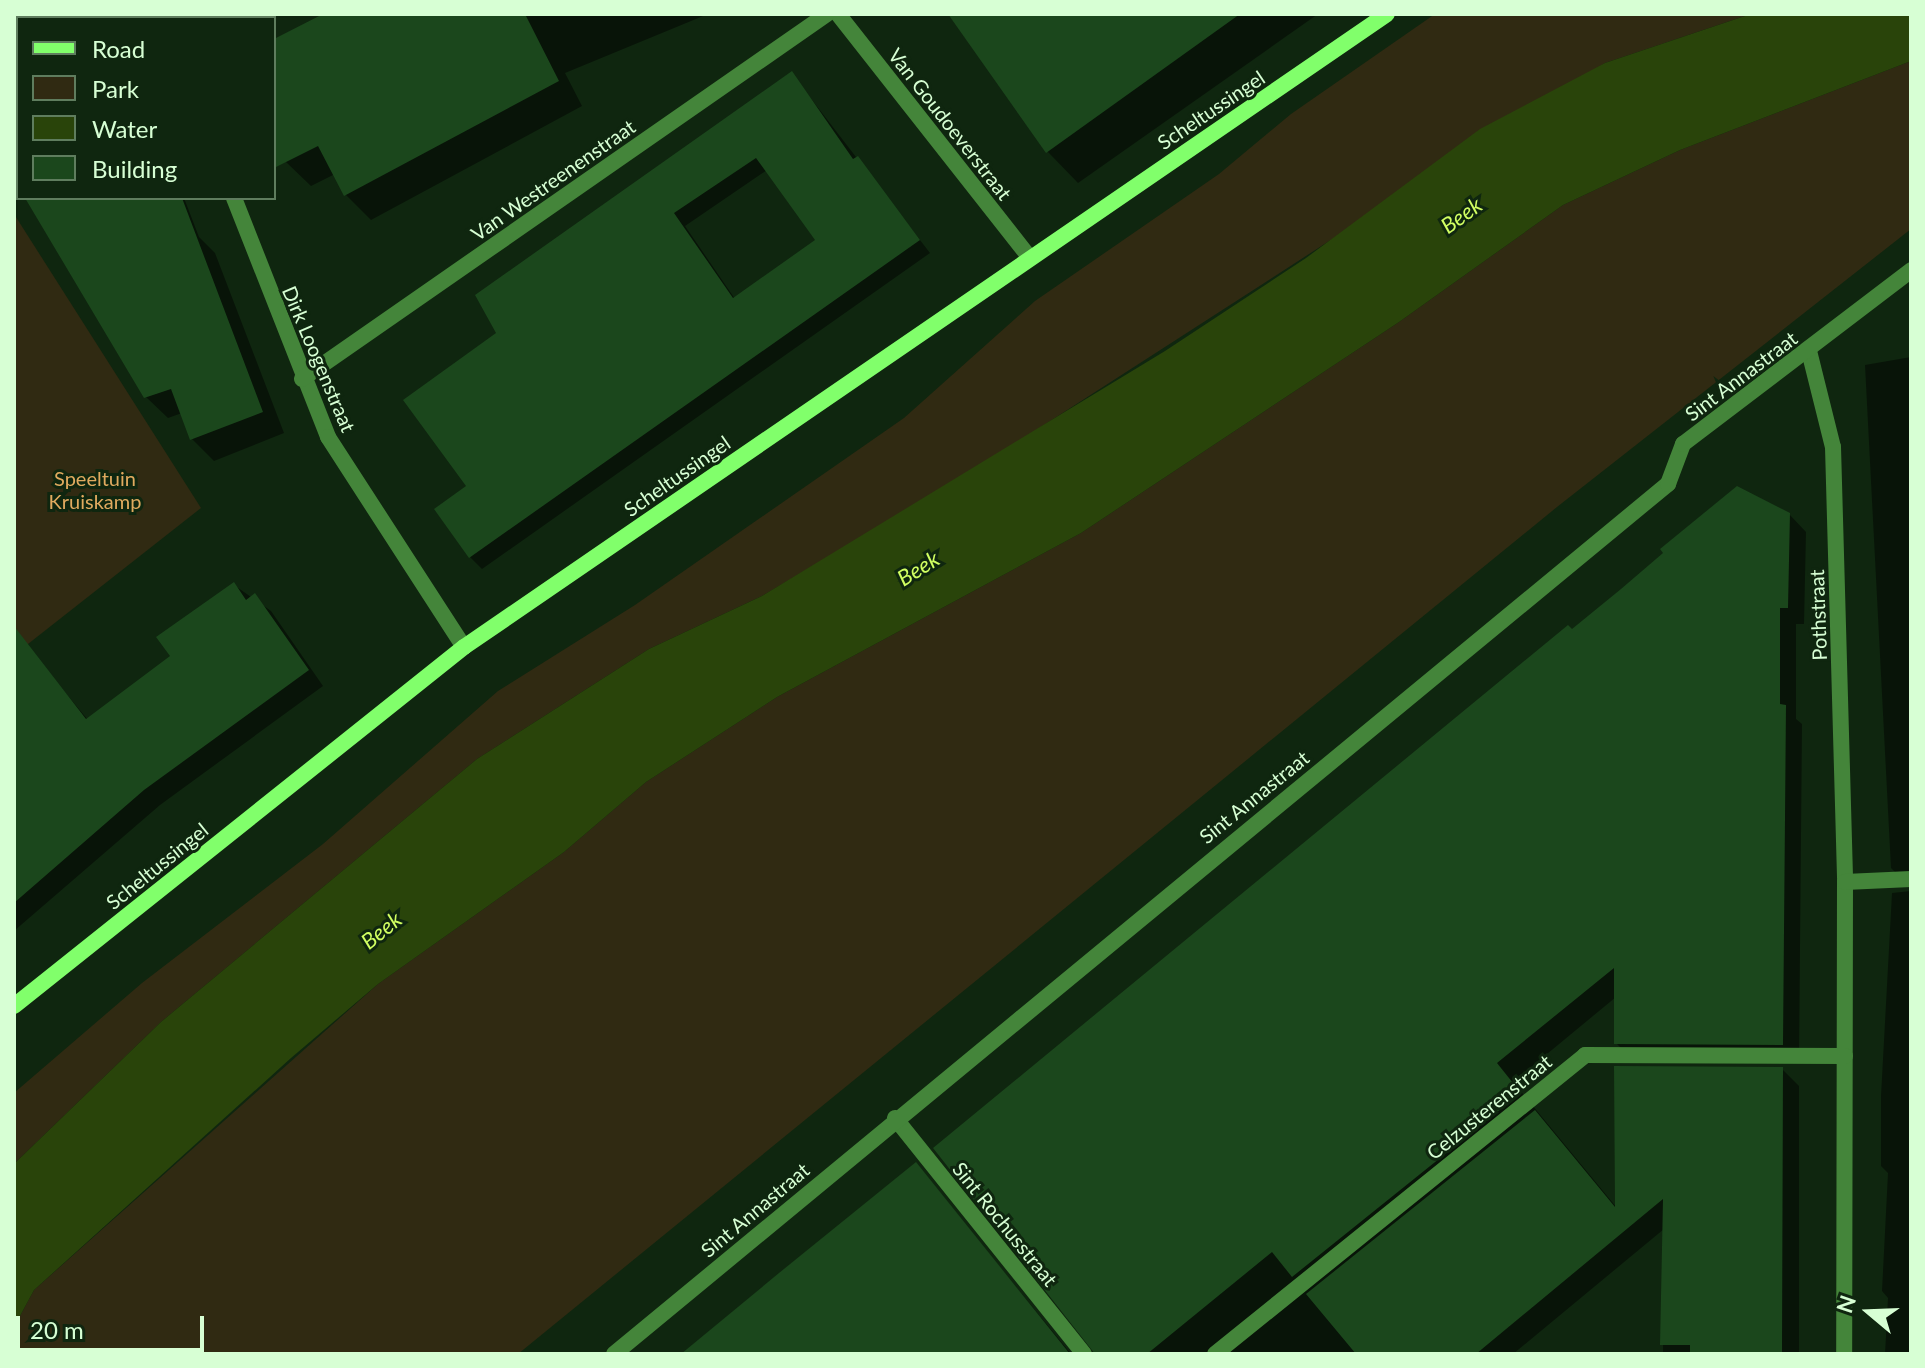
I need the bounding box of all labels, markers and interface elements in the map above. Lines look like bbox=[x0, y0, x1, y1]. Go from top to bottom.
legend bbox=[16, 16, 276, 200]
text: Road bbox=[92, 34, 145, 63]
street label: Van Goudoeverstraat bbox=[883, 43, 1017, 205]
street label: Scheltussingel bbox=[1153, 65, 1269, 155]
text: Park bbox=[92, 74, 139, 103]
text: Water bbox=[92, 114, 157, 143]
street label: Van Westreenenstraat bbox=[466, 114, 640, 246]
text: Building bbox=[92, 154, 177, 183]
water label: Beek bbox=[1435, 191, 1487, 239]
street label: Dirk Loogenstraat bbox=[277, 282, 361, 436]
street label: Sint Annastraat bbox=[1680, 326, 1802, 426]
street label: Scheltussingel bbox=[619, 431, 735, 521]
park label: Speeltuin Kruiskamp bbox=[49, 467, 141, 514]
water label: Beek bbox=[892, 545, 944, 591]
street label: Pothstraat bbox=[1804, 569, 1832, 661]
street label: Sint Annastraat bbox=[1194, 745, 1314, 849]
street label: Scheltussingel bbox=[101, 818, 213, 914]
water label: Beek bbox=[355, 906, 407, 954]
street label: Celzusterenstraat bbox=[1422, 1049, 1556, 1165]
street label: Sint Rochusstraat bbox=[948, 1157, 1062, 1291]
street label: Sint Annastraat bbox=[696, 1158, 814, 1262]
north arrow bbox=[1829, 1272, 1909, 1352]
text: N bbox=[1830, 1292, 1861, 1316]
scale bar bbox=[20, 1300, 208, 1350]
text: 20 m bbox=[30, 1315, 84, 1344]

